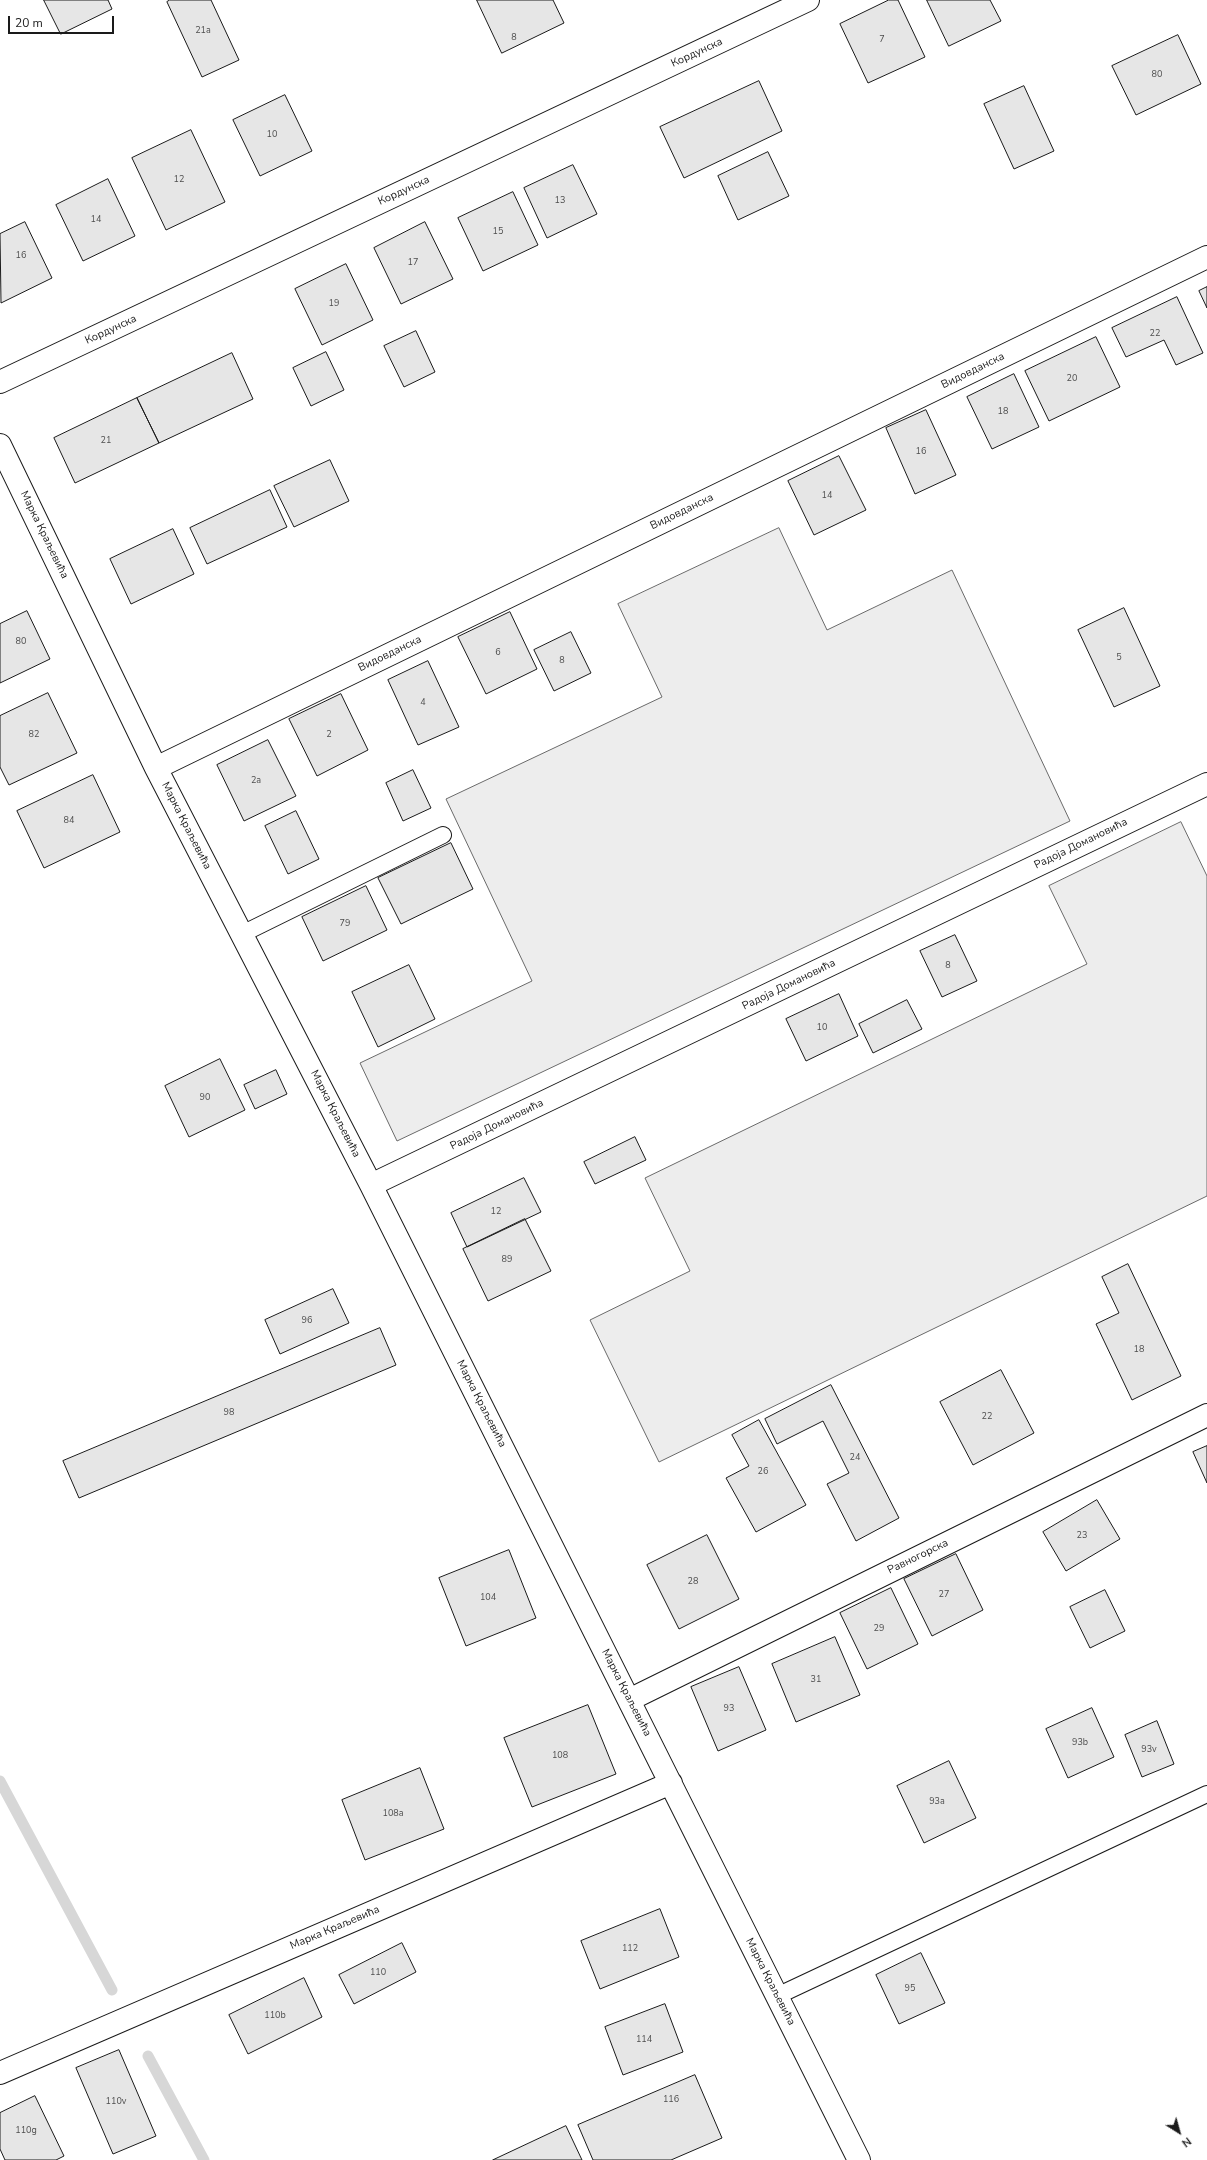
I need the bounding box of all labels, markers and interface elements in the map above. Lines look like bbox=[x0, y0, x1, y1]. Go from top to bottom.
scale bar bbox=[10, 8, 116, 34]
text: 20 m bbox=[15, 15, 43, 31]
house number: 21a bbox=[195, 26, 211, 36]
house number: 8 bbox=[511, 33, 517, 43]
street label: Кордунска bbox=[669, 35, 725, 71]
house number: 7 bbox=[879, 35, 885, 45]
house number: 80 bbox=[1152, 70, 1162, 80]
house number: 10 bbox=[267, 130, 277, 140]
street label: Кордунска bbox=[376, 173, 432, 209]
house number: 12 bbox=[174, 175, 184, 185]
house number: 13 bbox=[555, 196, 565, 206]
house number: 14 bbox=[91, 215, 101, 225]
house number: 15 bbox=[493, 227, 503, 237]
house number: 16 bbox=[16, 251, 26, 261]
house number: 17 bbox=[408, 258, 418, 268]
house number: 19 bbox=[329, 299, 339, 309]
street label: Кордунска bbox=[83, 312, 139, 348]
house number: 22 bbox=[1150, 329, 1160, 339]
street label: Видовданска bbox=[939, 350, 1007, 392]
house number: 20 bbox=[1067, 374, 1077, 384]
house number: 18 bbox=[998, 407, 1008, 417]
house number: 21 bbox=[101, 436, 111, 446]
house number: 16 bbox=[916, 447, 926, 457]
street label: Марка Краљевића bbox=[17, 489, 71, 581]
street label: Видовданска bbox=[648, 491, 716, 533]
house number: 14 bbox=[822, 491, 832, 501]
street label: Видовданска bbox=[356, 633, 424, 675]
house number: 80 bbox=[16, 637, 26, 647]
house number: 6 bbox=[495, 648, 501, 658]
house number: 5 bbox=[1116, 653, 1122, 663]
house number: 8 bbox=[559, 656, 565, 666]
house number: 4 bbox=[420, 698, 426, 708]
house number: 82 bbox=[29, 730, 39, 740]
house number: 2 bbox=[326, 730, 332, 740]
house number: 2a bbox=[251, 776, 261, 786]
street label: Марка Краљевића bbox=[158, 780, 214, 872]
house number: 84 bbox=[64, 816, 74, 826]
street label: Радоја Домановића bbox=[1032, 816, 1130, 872]
house number: 79 bbox=[340, 919, 350, 929]
street label: Радоја Домановића bbox=[740, 957, 838, 1013]
house number: 8 bbox=[945, 961, 951, 971]
house number: 10 bbox=[817, 1023, 827, 1033]
street label: Марка Краљевића bbox=[307, 1068, 363, 1160]
house number: 90 bbox=[200, 1093, 210, 1103]
street label: Радоја Домановића bbox=[448, 1097, 546, 1153]
house number: 12 bbox=[491, 1207, 501, 1217]
house number: 89 bbox=[502, 1255, 512, 1265]
house number: 96 bbox=[302, 1316, 312, 1326]
house number: 18 bbox=[1134, 1345, 1144, 1355]
street label: Марка Краљевића bbox=[453, 1358, 509, 1450]
house number: 98 bbox=[224, 1408, 234, 1418]
house number: 22 bbox=[982, 1412, 992, 1422]
house number: 24 bbox=[850, 1453, 860, 1463]
house number: 26 bbox=[758, 1467, 768, 1477]
house number: 23 bbox=[1077, 1531, 1087, 1541]
street label: Равногорска bbox=[885, 1537, 951, 1577]
house number: 28 bbox=[688, 1577, 698, 1587]
house number: 27 bbox=[939, 1590, 949, 1600]
house number: 104 bbox=[480, 1593, 496, 1603]
house number: 29 bbox=[874, 1624, 884, 1634]
street label: Марка Краљевића bbox=[598, 1647, 654, 1739]
house number: 31 bbox=[811, 1675, 821, 1685]
house number: 93 bbox=[724, 1704, 734, 1714]
house number: 93b bbox=[1072, 1738, 1088, 1748]
house number: 93v bbox=[1141, 1745, 1157, 1755]
house number: 108 bbox=[552, 1751, 568, 1761]
house number: 93a bbox=[929, 1797, 945, 1807]
house number: 108a bbox=[383, 1809, 403, 1819]
street label: Марка Краљевића bbox=[288, 1903, 382, 1953]
street label: Марка Краљевића bbox=[742, 1936, 798, 2028]
house number: 112 bbox=[622, 1944, 638, 1954]
house number: 110 bbox=[370, 1968, 386, 1978]
house number: 95 bbox=[905, 1984, 915, 1994]
house number: 110b bbox=[264, 2011, 286, 2021]
house number: 114 bbox=[636, 2035, 652, 2045]
house number: 116 bbox=[663, 2095, 679, 2105]
house number: 110v bbox=[106, 2097, 126, 2107]
north arrow bbox=[1159, 2112, 1199, 2152]
house number: 110g bbox=[15, 2126, 37, 2136]
text: N bbox=[1179, 2134, 1194, 2150]

